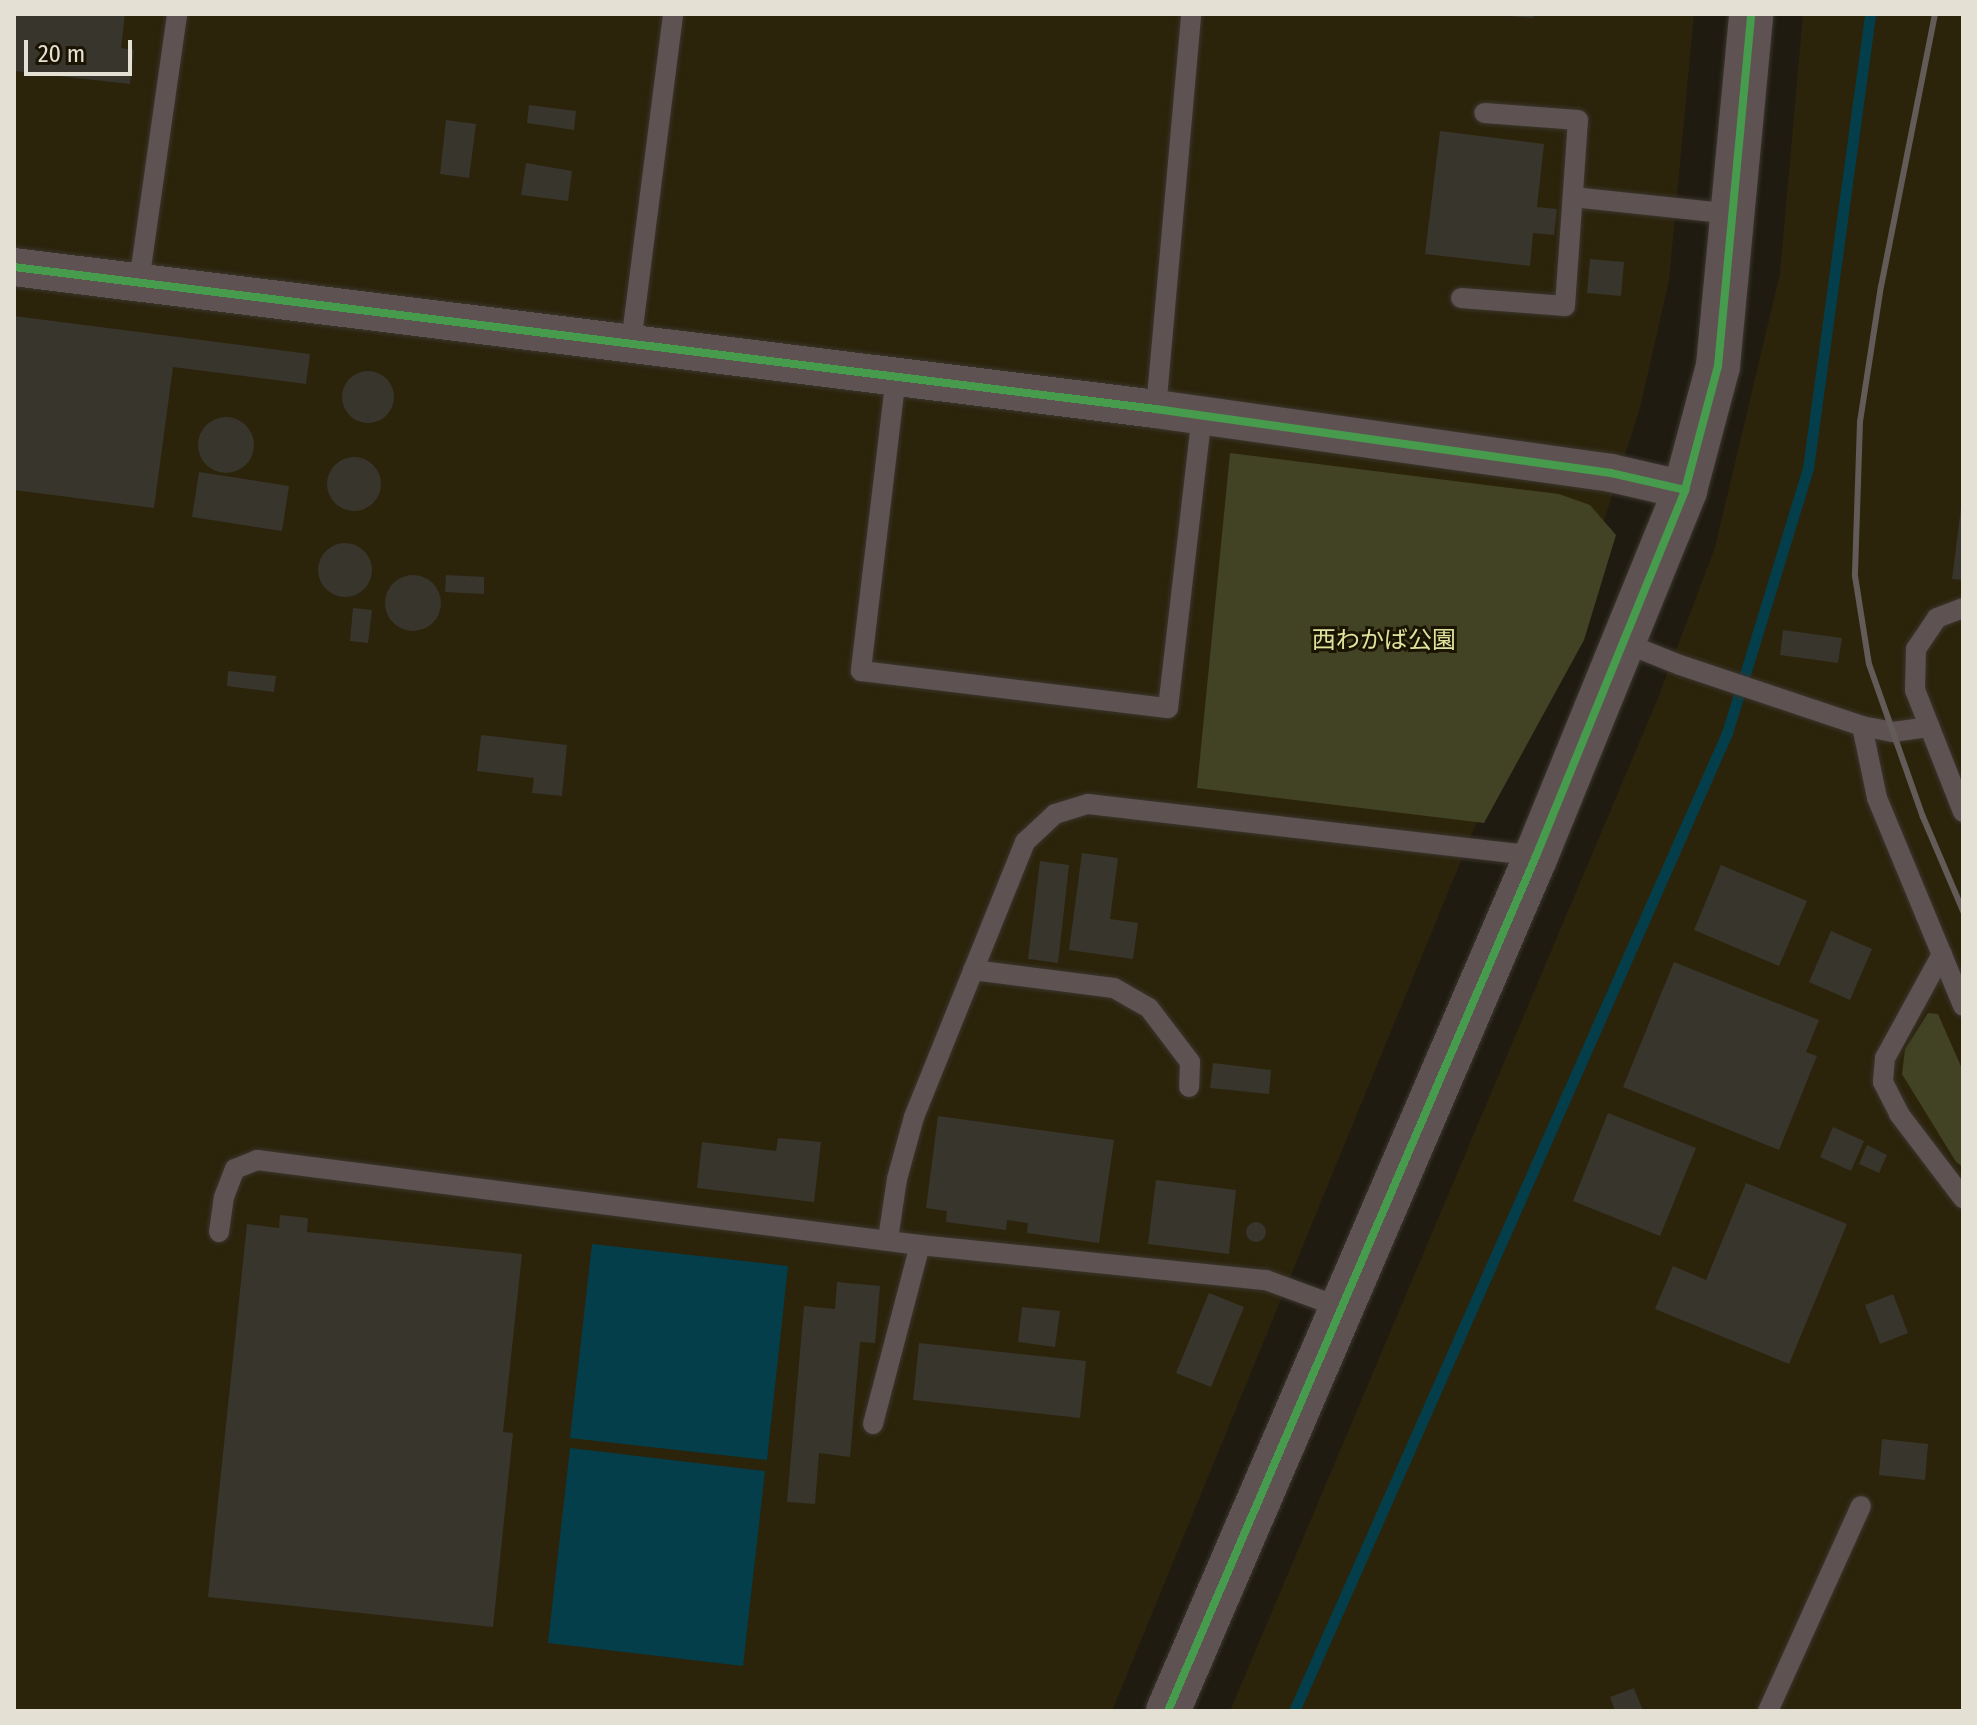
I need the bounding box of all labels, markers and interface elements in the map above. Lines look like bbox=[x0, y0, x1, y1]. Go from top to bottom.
scale bar bbox=[28, 24, 136, 74]
text: 20 m bbox=[38, 40, 85, 68]
park label: 西わかば公園 bbox=[1312, 627, 1456, 655]

